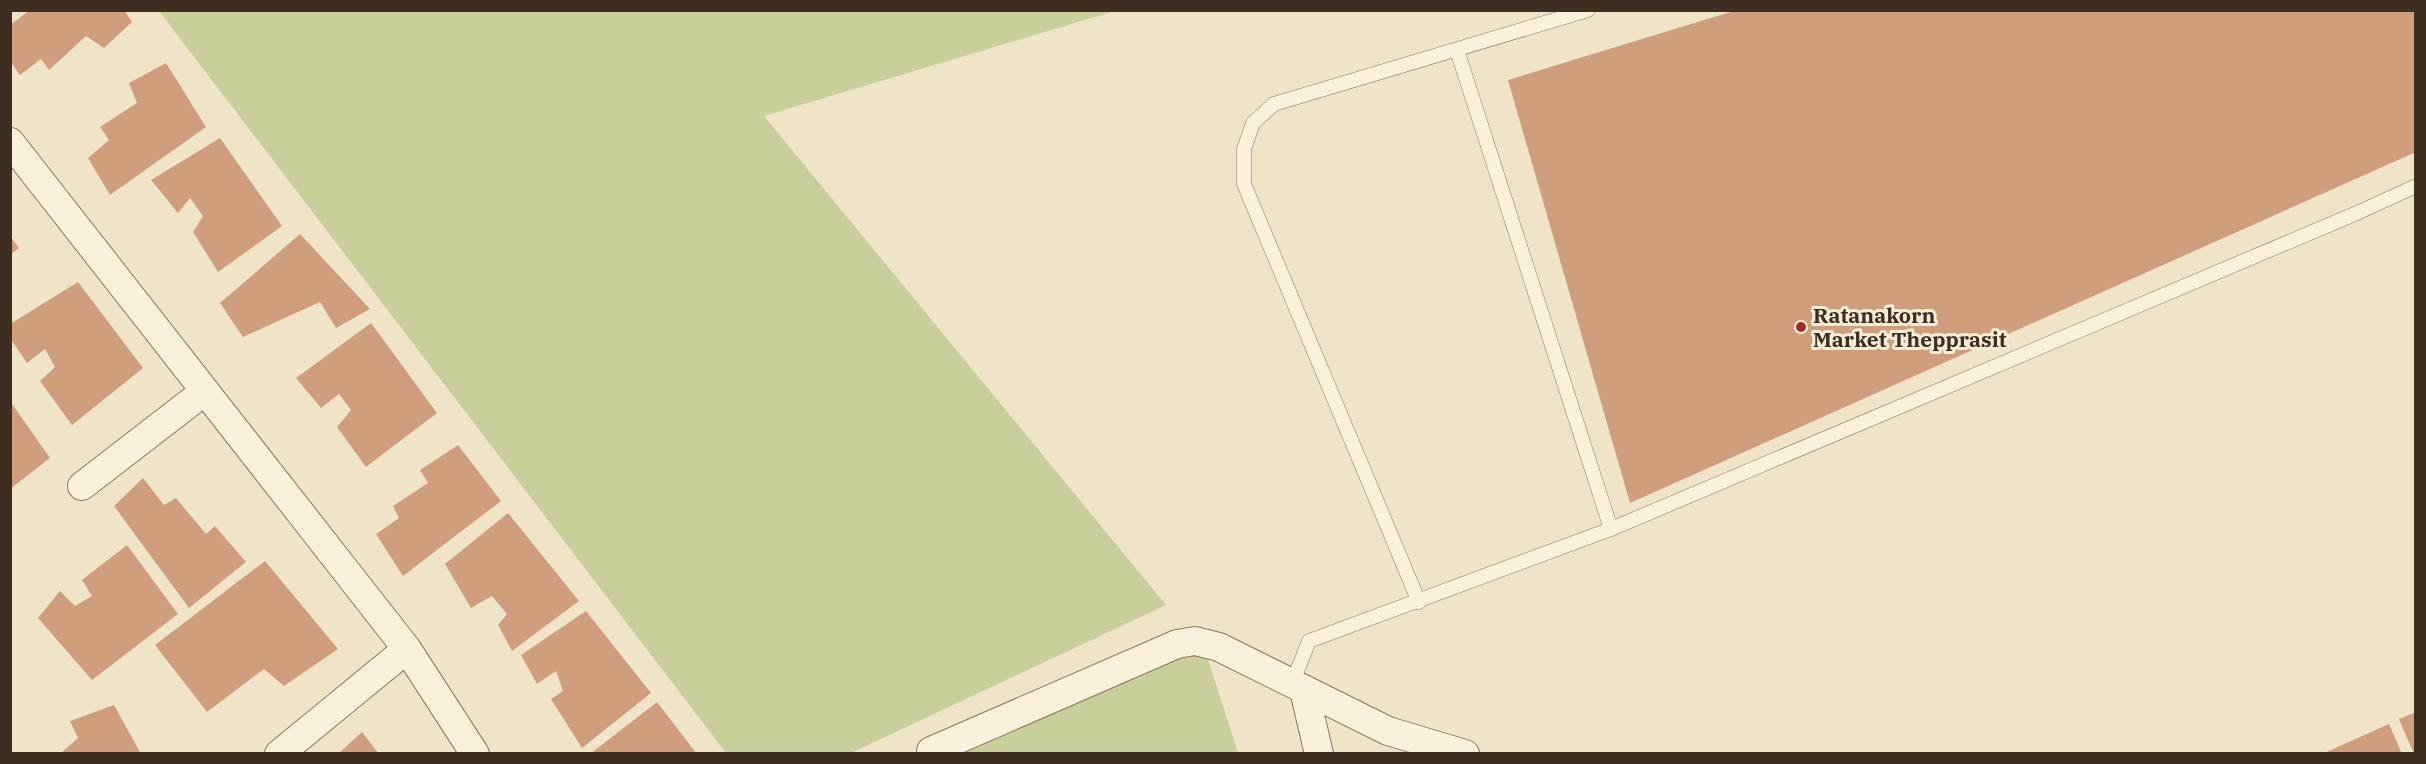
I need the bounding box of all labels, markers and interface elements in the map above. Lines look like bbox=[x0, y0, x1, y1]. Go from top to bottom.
place label: Ratanakorn Market Thepprasit bbox=[1813, 301, 2007, 353]
marker: Ratanakorn Market Thepprasit bbox=[1794, 320, 1808, 334]

